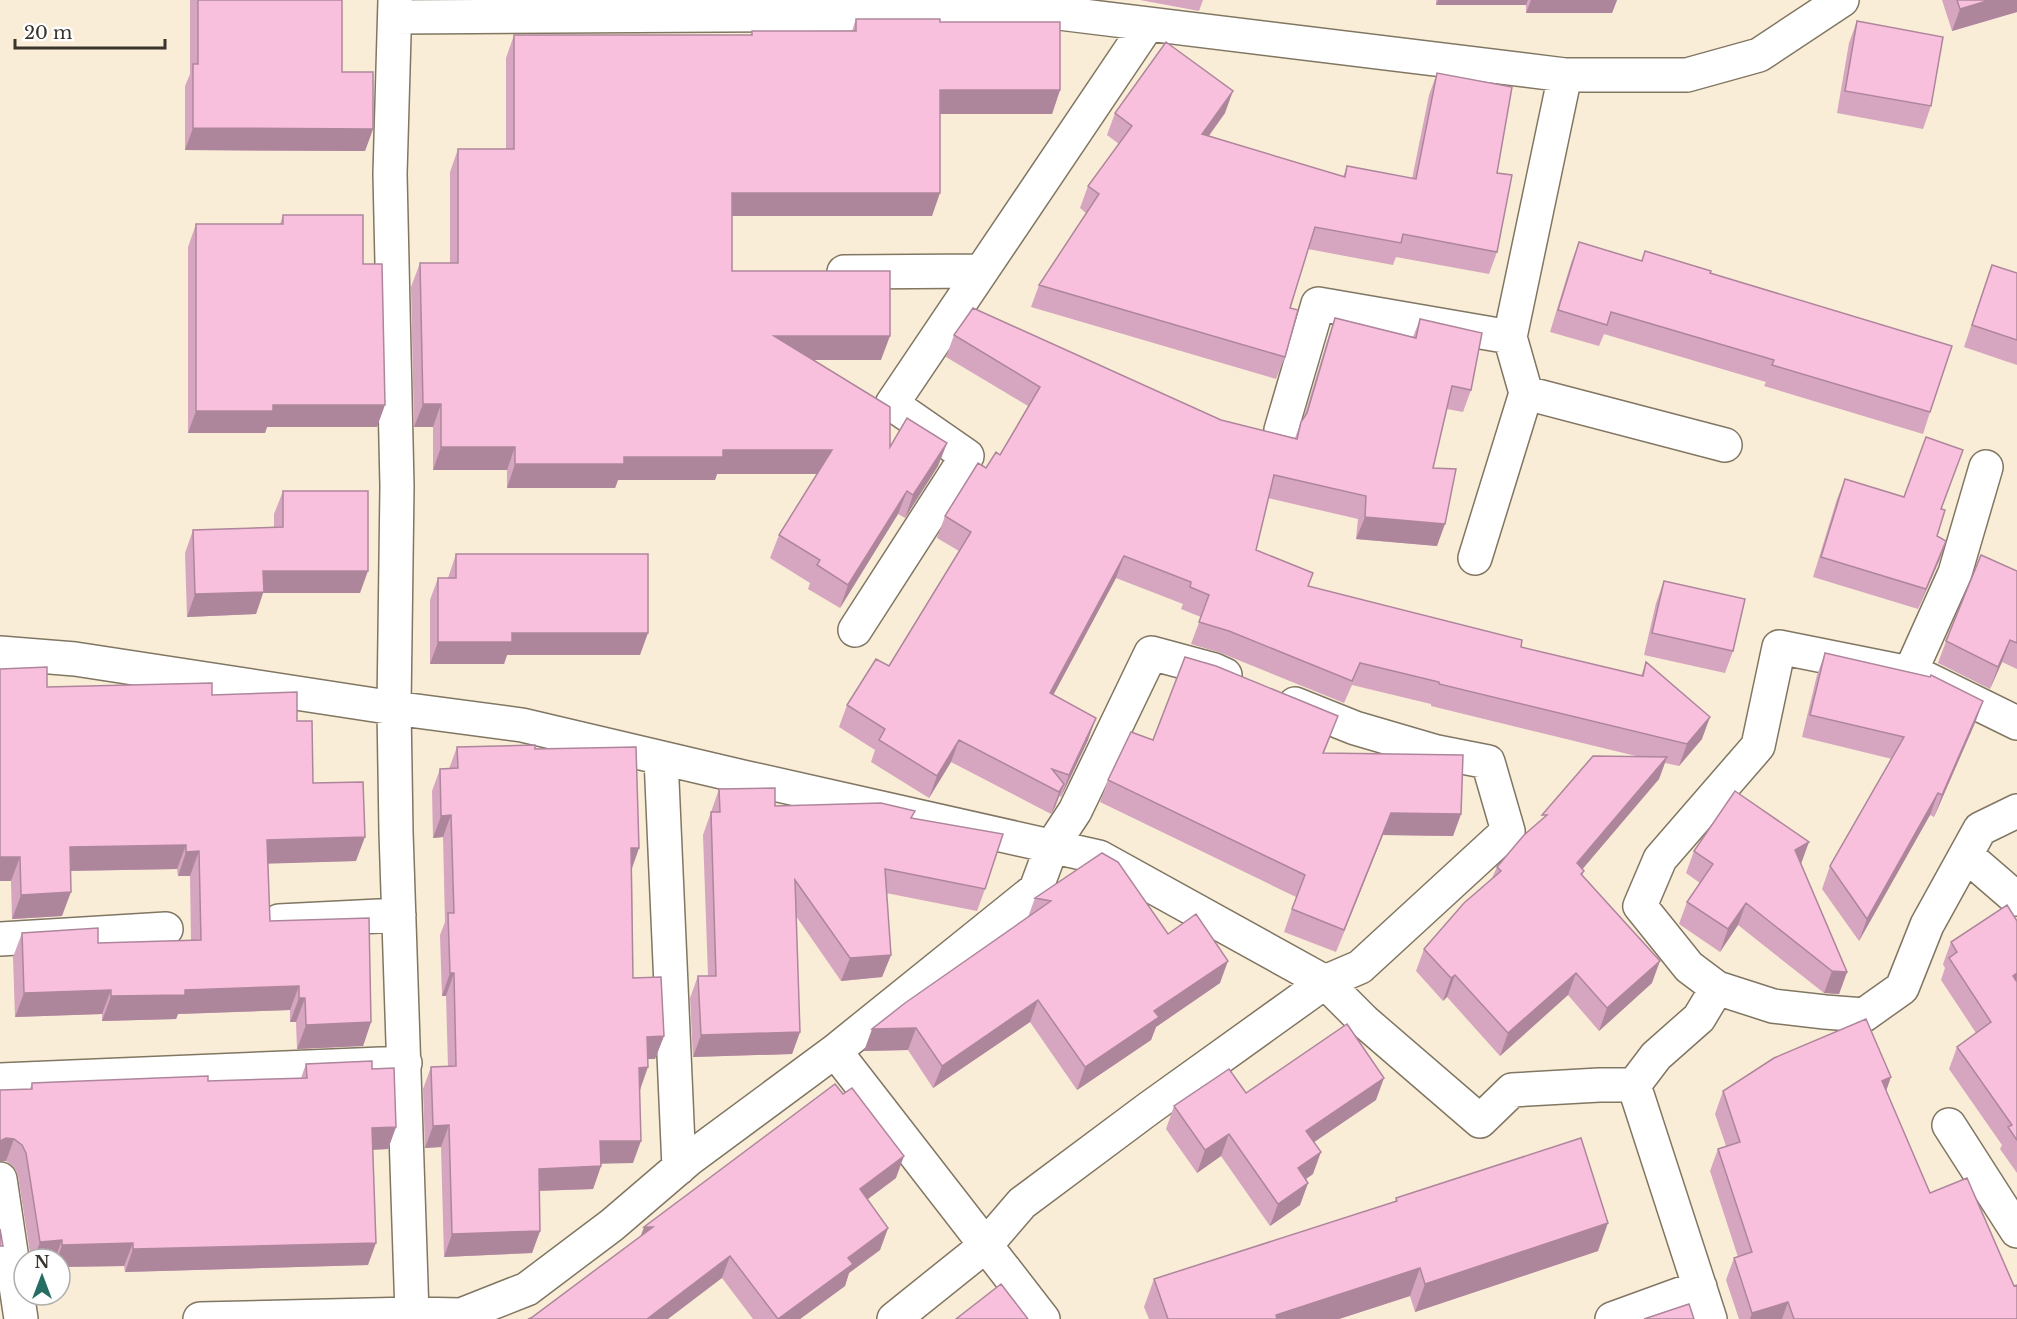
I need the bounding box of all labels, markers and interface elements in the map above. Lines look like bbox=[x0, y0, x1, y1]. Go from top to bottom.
scale bar bbox=[15, 12, 165, 50]
text: 20 m bbox=[24, 22, 72, 44]
north arrow bbox=[12, 1247, 72, 1307]
text: N bbox=[34, 1252, 50, 1272]

